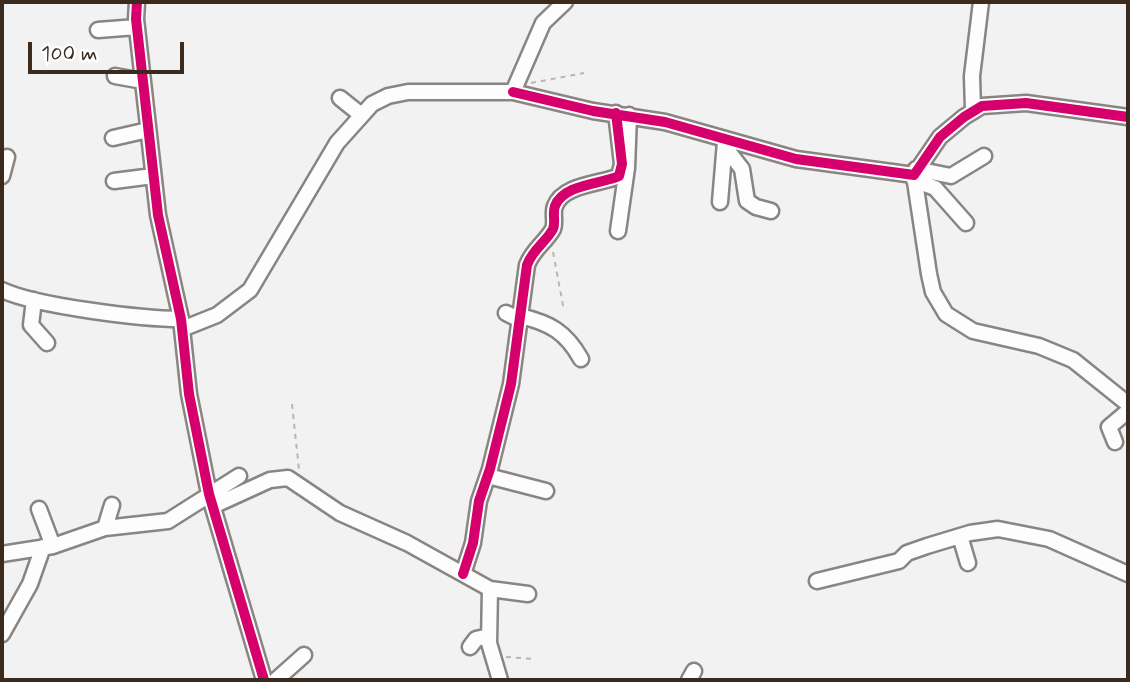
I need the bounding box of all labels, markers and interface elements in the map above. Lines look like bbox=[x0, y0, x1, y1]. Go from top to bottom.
scale bar bbox=[32, 28, 187, 72]
text: 100 m bbox=[41, 40, 97, 68]

